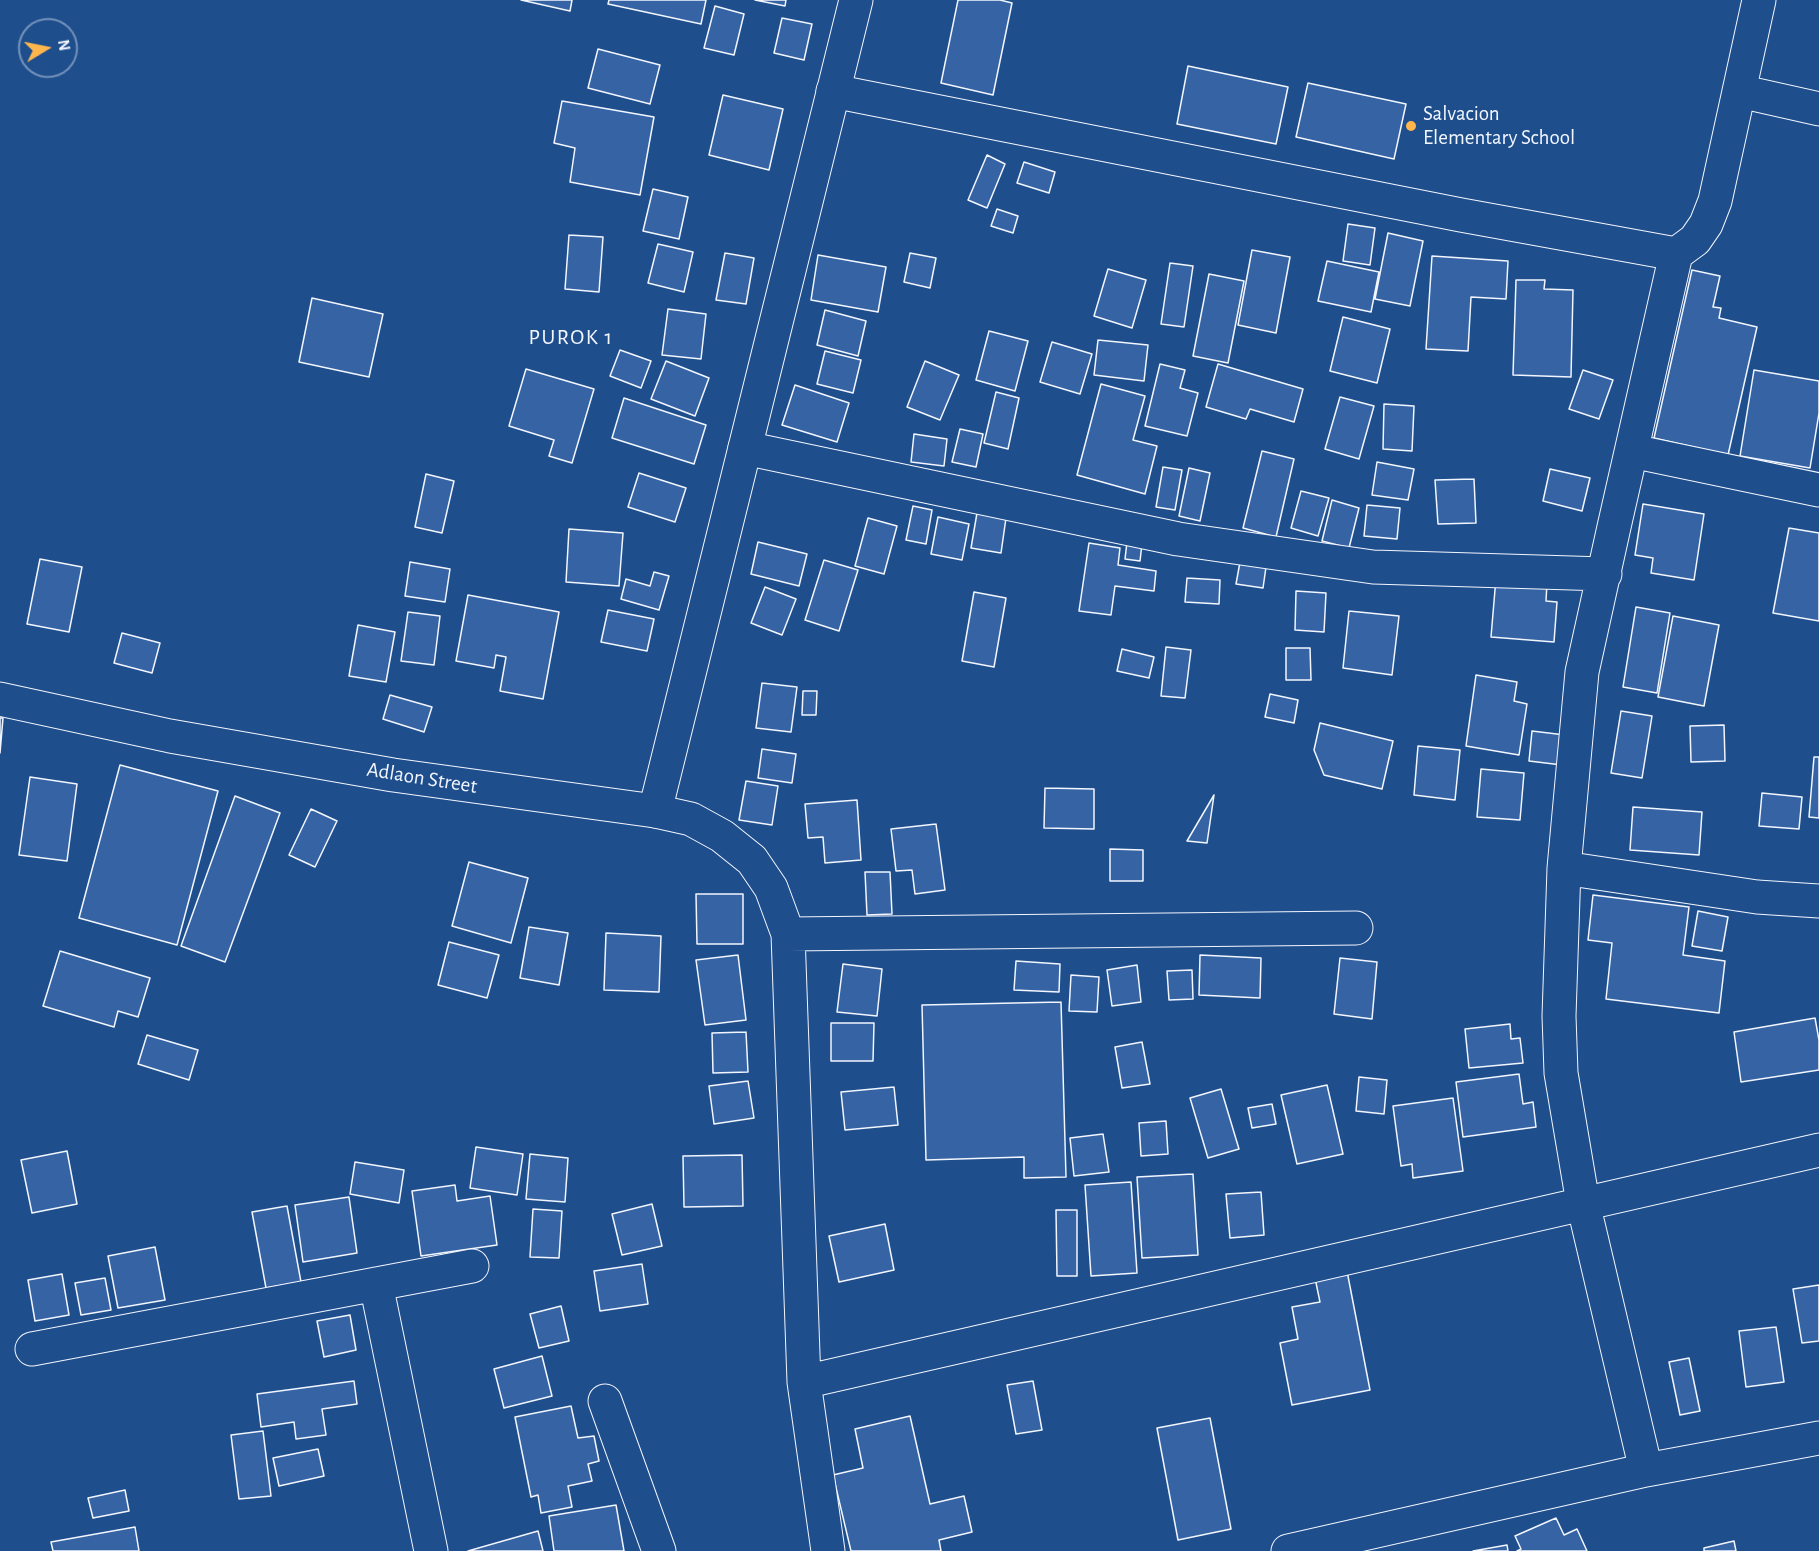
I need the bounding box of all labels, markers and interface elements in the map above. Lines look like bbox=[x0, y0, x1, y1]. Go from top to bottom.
north arrow bbox=[18, 18, 78, 78]
text: N bbox=[55, 38, 73, 52]
place label: Salvacion Elementary School bbox=[1423, 101, 1575, 151]
marker: Salvacion Elementary School bbox=[1404, 119, 1418, 133]
district label: PUROK 1 bbox=[529, 324, 613, 350]
street label: Adlaon Street bbox=[365, 757, 479, 799]

